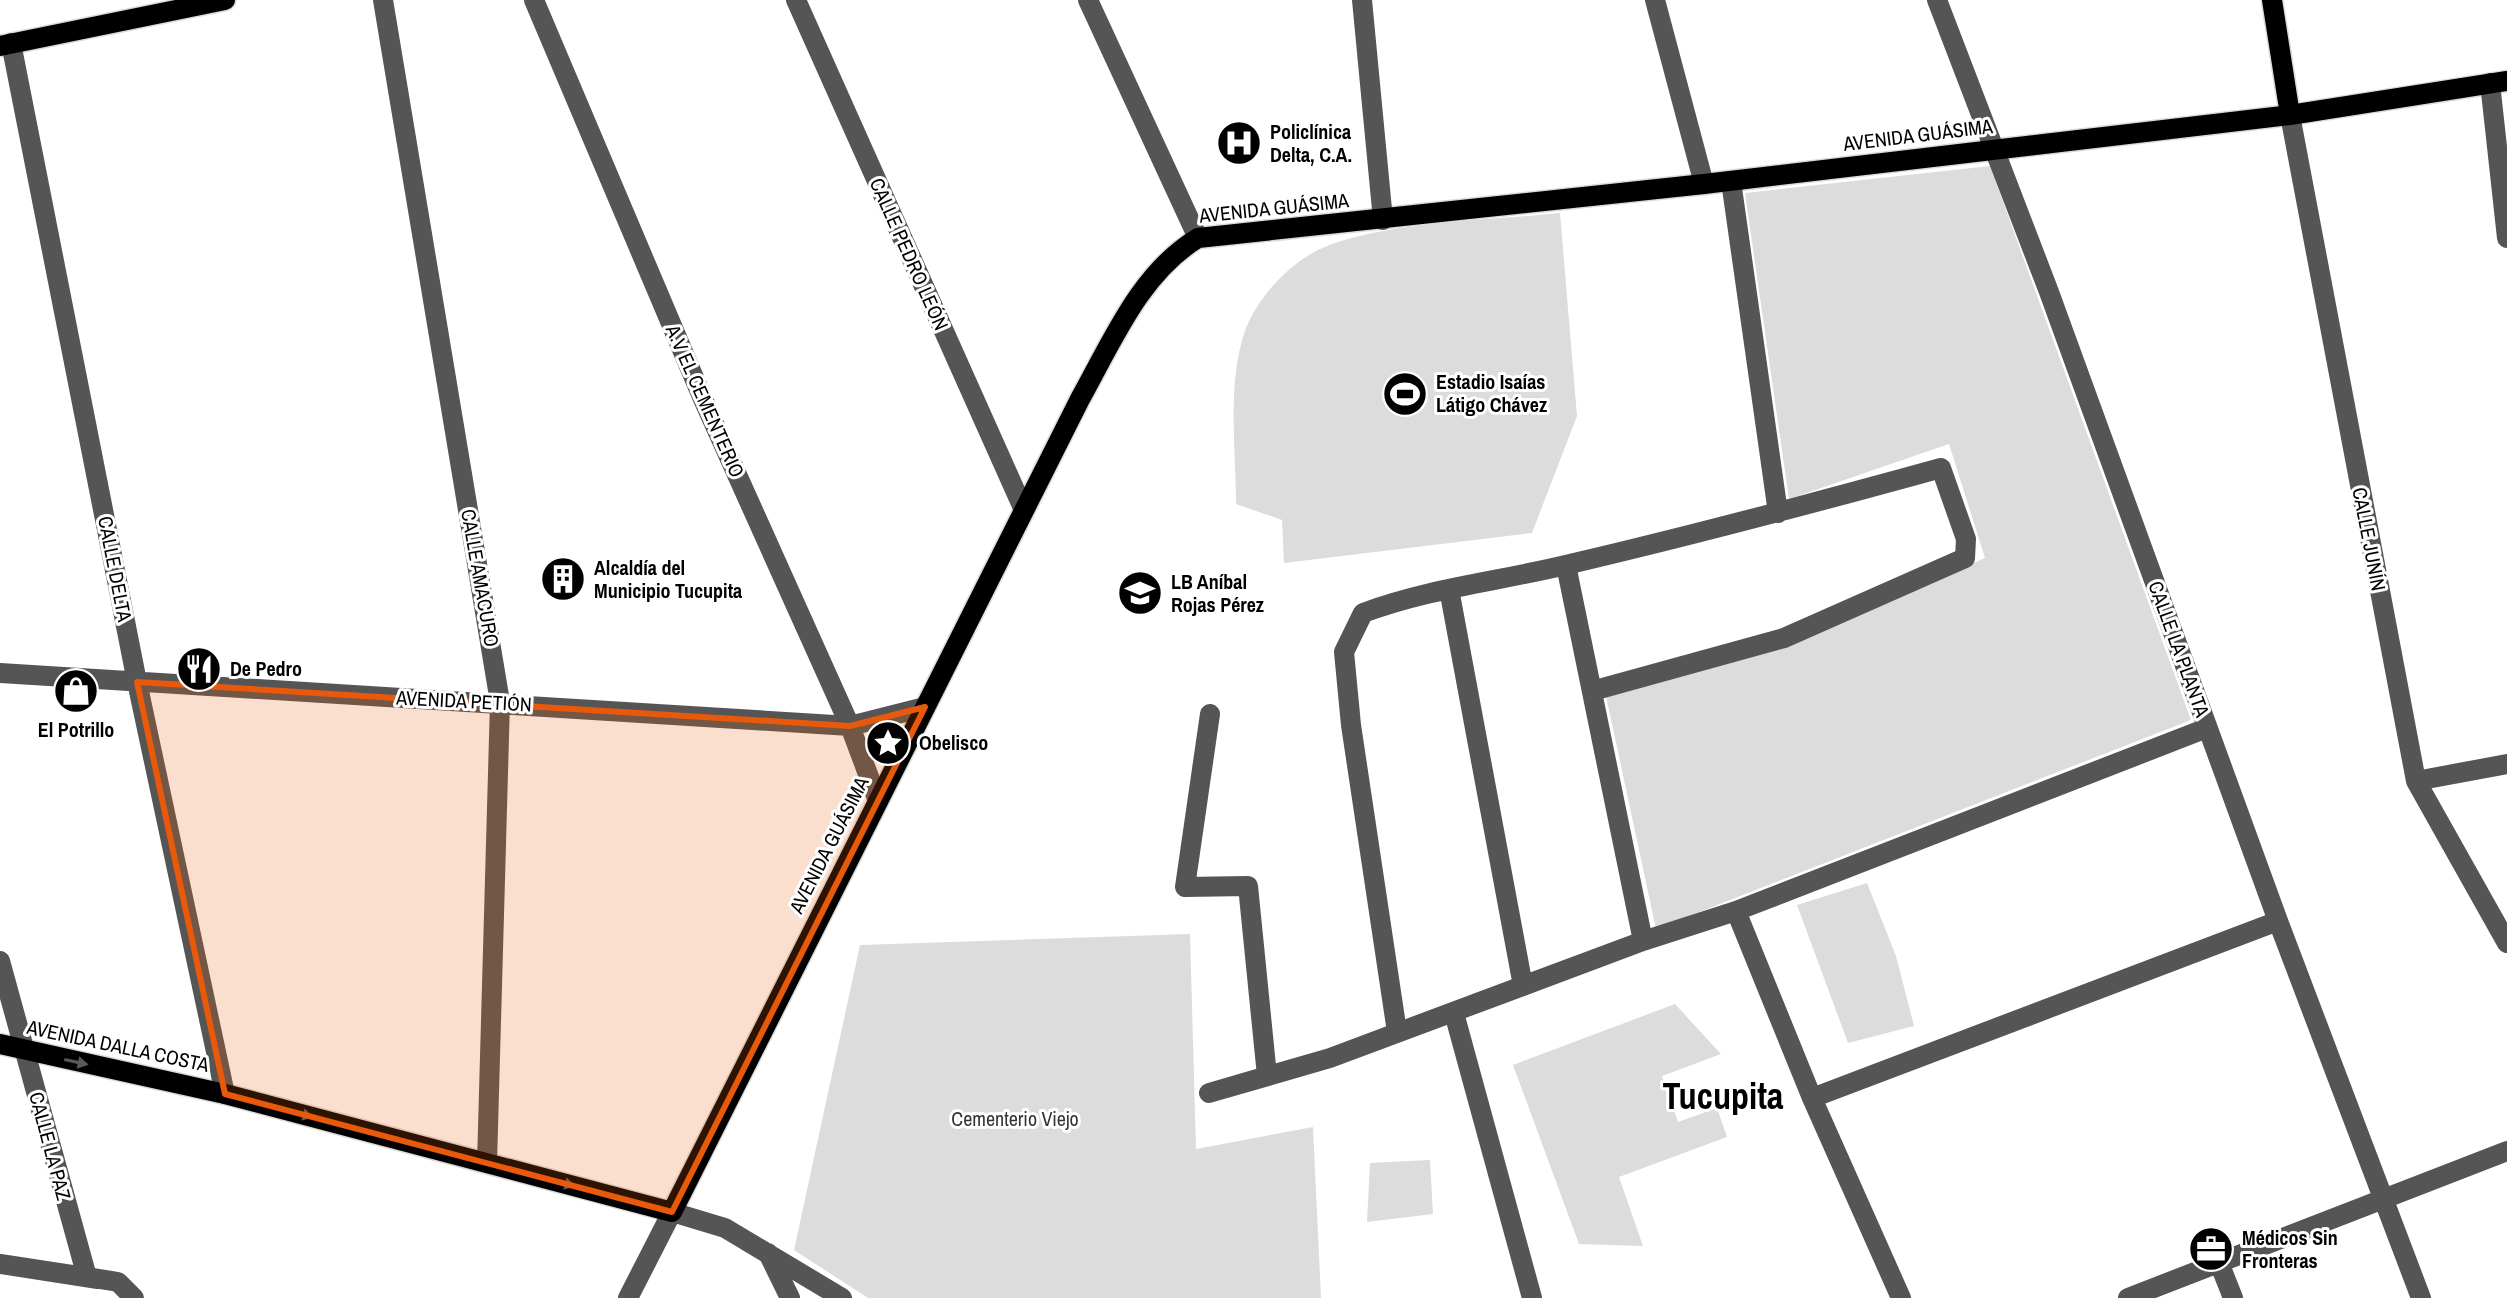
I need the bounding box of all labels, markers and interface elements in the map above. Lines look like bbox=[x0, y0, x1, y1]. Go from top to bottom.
street label: AVENIDA GUÁSIMA bbox=[1841, 112, 1994, 157]
place label: Policlínica Delta, C.A. bbox=[1270, 118, 1352, 168]
hospital icon: Policlínica Delta, C.A. bbox=[1215, 119, 1263, 167]
street label: CALLE PEDRO LEÓN bbox=[864, 173, 955, 334]
street label: AVENIDA GUÁSIMA bbox=[1197, 186, 1350, 229]
street label: A.V EL CEMENTERIO bbox=[659, 319, 751, 481]
place label: Estadio Isaías Látigo Chávez bbox=[1436, 368, 1547, 418]
sports icon: Estadio Isaías Látigo Chávez bbox=[1381, 370, 1429, 418]
street label: CALLE JUNÍN bbox=[2346, 485, 2393, 593]
street label: CALLE AMACURO bbox=[455, 507, 506, 649]
street label: CALLE DELTA bbox=[92, 514, 139, 624]
place label: Alcaldía del Municipio Tucupita bbox=[594, 554, 742, 604]
building icon: Alcaldía del Municipio Tucupita bbox=[539, 555, 587, 603]
place label: LB Aníbal Rojas Pérez bbox=[1171, 568, 1264, 618]
school or university icon: LB Aníbal Rojas Pérez bbox=[1116, 569, 1164, 617]
street label: CALLE LA PLANTA bbox=[2142, 577, 2217, 721]
restaurant icon: De Pedro bbox=[175, 645, 223, 693]
place label: De Pedro bbox=[230, 655, 302, 682]
shop icon: El Potrillo bbox=[52, 667, 100, 715]
street label: AVENIDA PETIÓN bbox=[395, 683, 532, 718]
place label: El Potrillo bbox=[38, 716, 114, 743]
place icon: Obelisco bbox=[864, 719, 912, 767]
place label: Obelisco bbox=[919, 729, 988, 756]
street label: AVENIDA GUÁSIMA bbox=[782, 772, 875, 919]
street label: AVENIDA DALLA COSTA bbox=[24, 1013, 212, 1078]
one-way arrow bbox=[64, 1056, 89, 1069]
district label: Tucupita bbox=[1663, 1072, 1784, 1120]
street label: CALLE LA PAZ bbox=[23, 1089, 78, 1203]
park label: Cementerio Viejo bbox=[951, 1105, 1079, 1132]
one-way arrow bbox=[288, 1108, 313, 1120]
one-way arrow bbox=[550, 1177, 575, 1189]
place label: Médicos Sin Fronteras bbox=[2242, 1224, 2338, 1274]
office icon: Médicos Sin Fronteras bbox=[2187, 1225, 2235, 1273]

